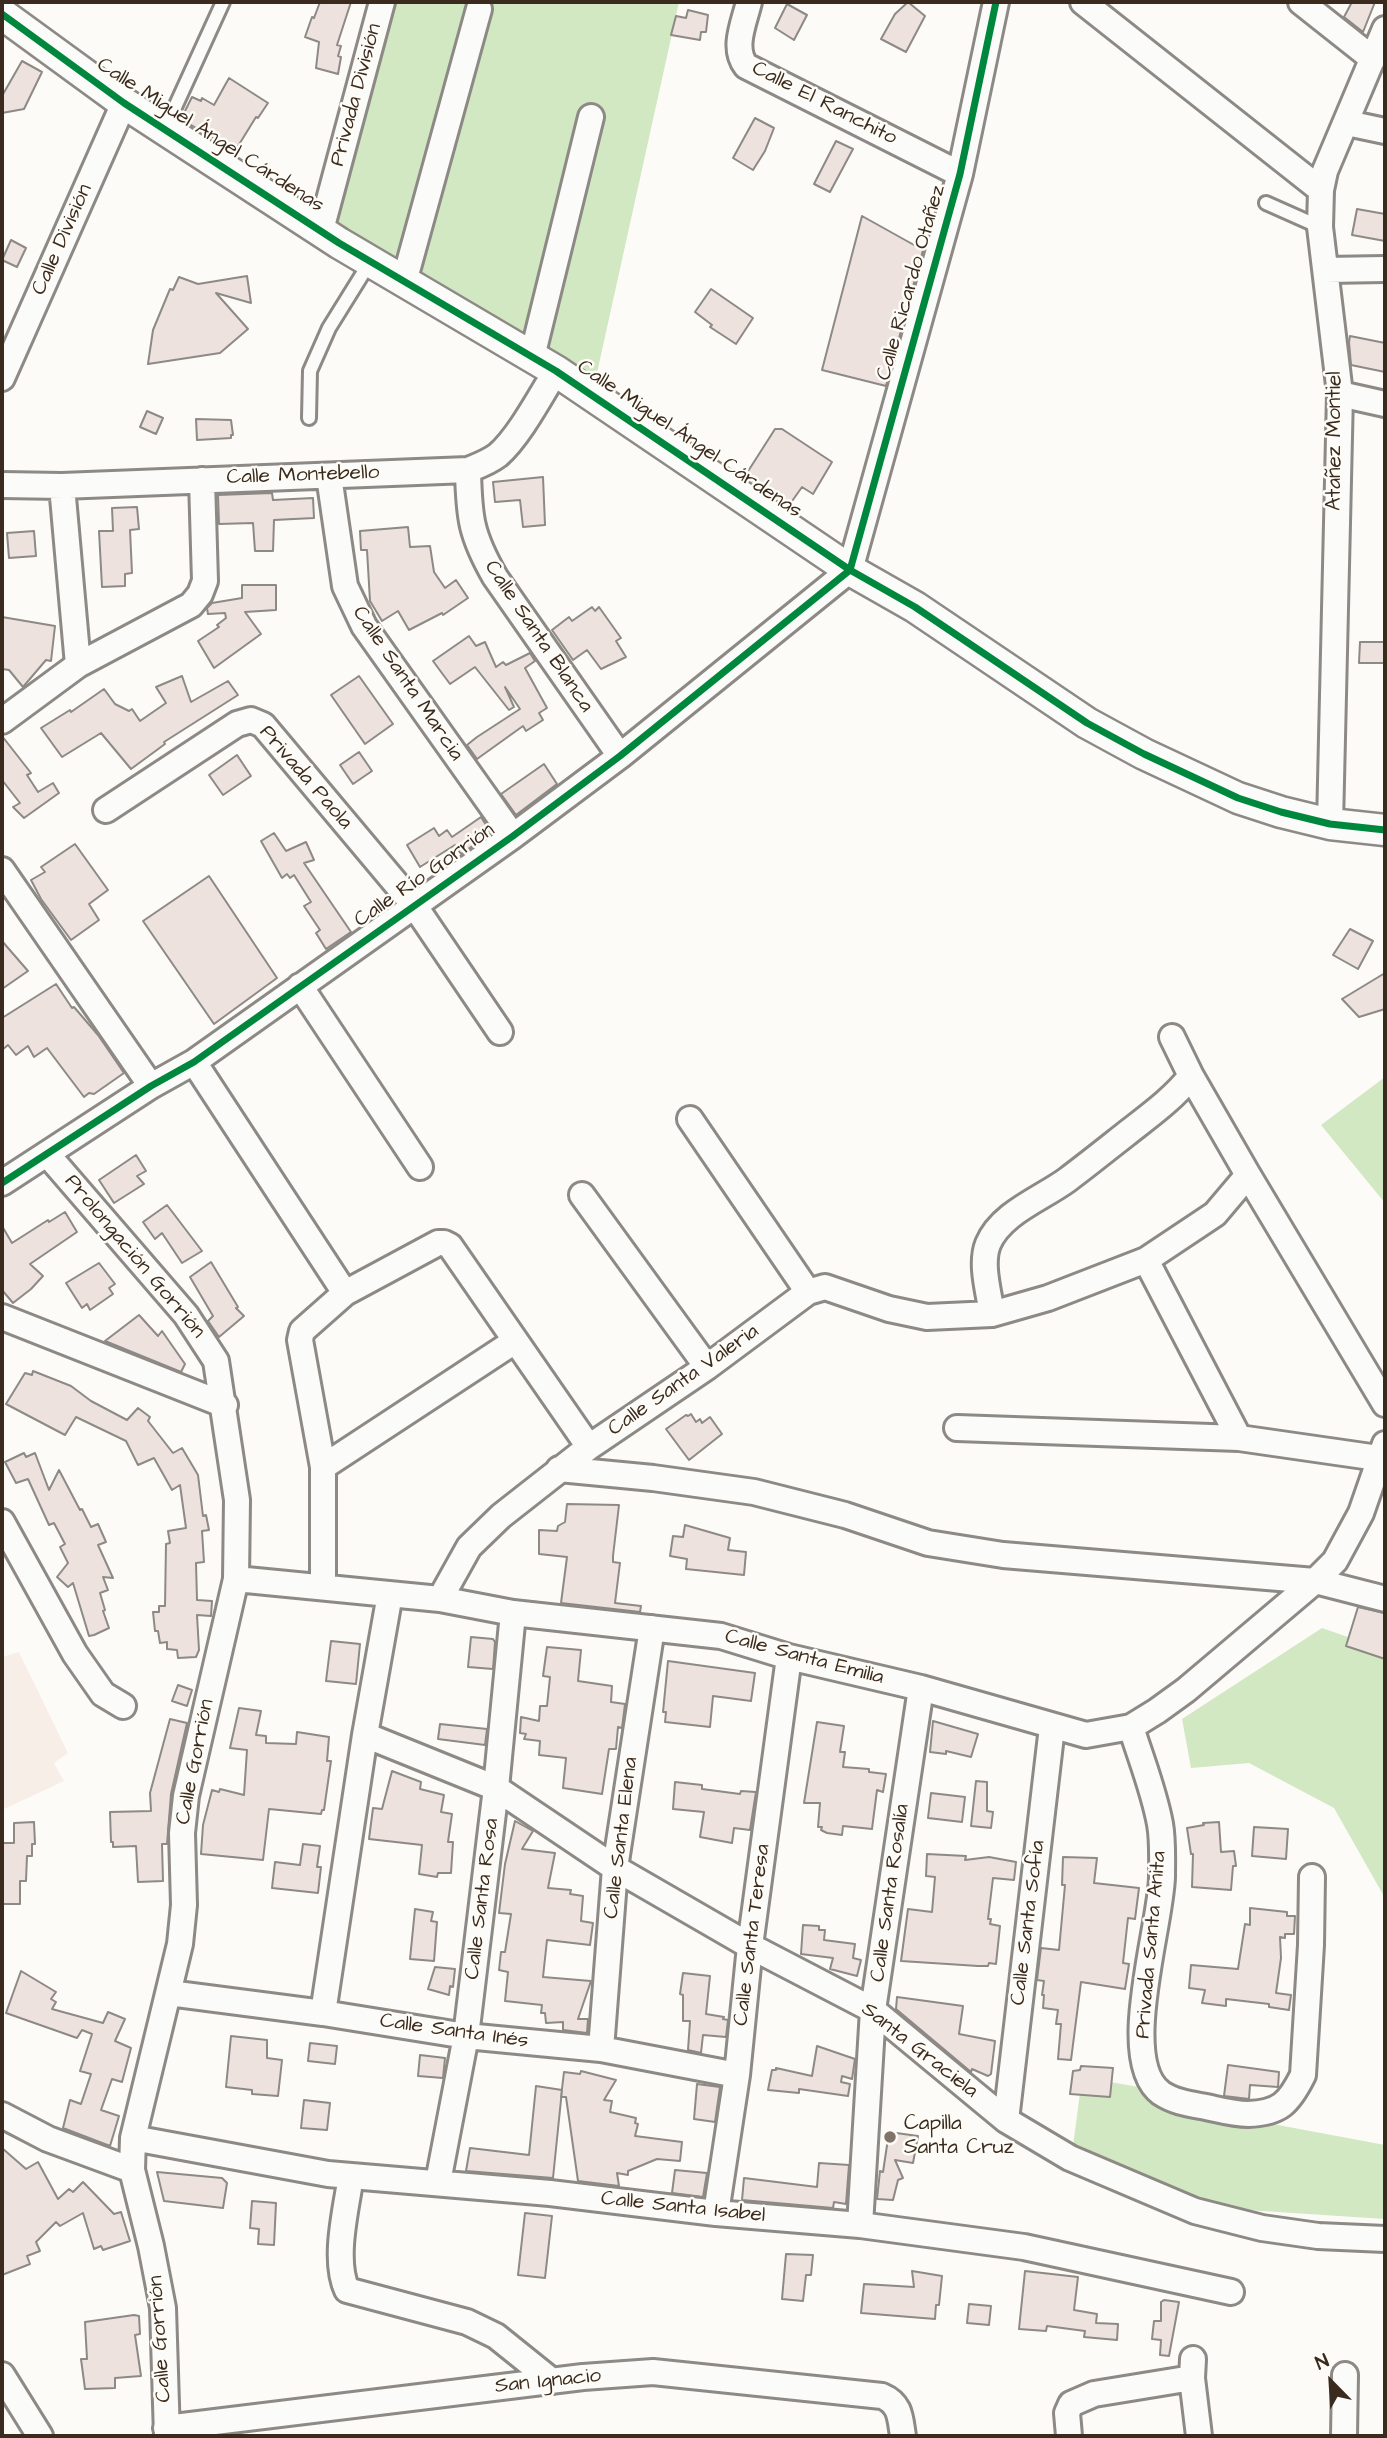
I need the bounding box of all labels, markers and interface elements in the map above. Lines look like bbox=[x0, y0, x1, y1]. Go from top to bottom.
street label: Privada División bbox=[326, 21, 388, 169]
street label: Calle Miguel Ángel Cárdenas bbox=[92, 53, 328, 219]
street label: Calle El Ranchito bbox=[747, 57, 901, 151]
street label: Calle División bbox=[27, 181, 99, 299]
street label: Calle Ricardo Otañez bbox=[872, 182, 952, 384]
street label: Calle Miguel Ángel Cárdenas bbox=[572, 355, 806, 525]
street label: Atañez Montiel bbox=[1323, 371, 1349, 511]
street label: Calle Montebello bbox=[226, 461, 380, 491]
street label: Calle Santa Blanca bbox=[478, 556, 598, 718]
street label: Calle Santa Marcia bbox=[346, 602, 468, 766]
street label: Privada Paola bbox=[253, 721, 357, 835]
street label: Calle Río Gorrión bbox=[350, 818, 500, 934]
street label: Prolongación Gorrión bbox=[58, 1170, 210, 1344]
street label: Calle Santa Valeria bbox=[604, 1320, 764, 1442]
street label: Calle Santa Emilia bbox=[722, 1625, 886, 1691]
street label: Calle Gorrión bbox=[172, 1697, 220, 1827]
street label: Calle Santa Elena bbox=[600, 1756, 644, 1920]
street label: Calle Santa Rosalía bbox=[866, 1802, 916, 1984]
street label: Calle Santa Rosa bbox=[461, 1817, 505, 1981]
street label: Calle Santa Sofía bbox=[1006, 1839, 1052, 2007]
street label: Calle Santa Teresa bbox=[729, 1843, 777, 2027]
street label: Privada Santa Anita bbox=[1131, 1850, 1173, 2040]
street label: Santa Graciela bbox=[856, 1998, 982, 2104]
street label: Calle Santa Inés bbox=[378, 2009, 530, 2055]
place label: Capilla Santa Cruz bbox=[904, 2112, 1014, 2162]
marker: Capilla Santa Cruz bbox=[882, 2129, 898, 2145]
street label: Calle Santa Isabel bbox=[600, 2187, 766, 2229]
street label: Calle Gorrión bbox=[144, 2275, 178, 2403]
north arrow bbox=[1296, 2347, 1366, 2417]
text: N bbox=[1311, 2348, 1333, 2377]
street label: San Ignacio bbox=[494, 2364, 602, 2400]

